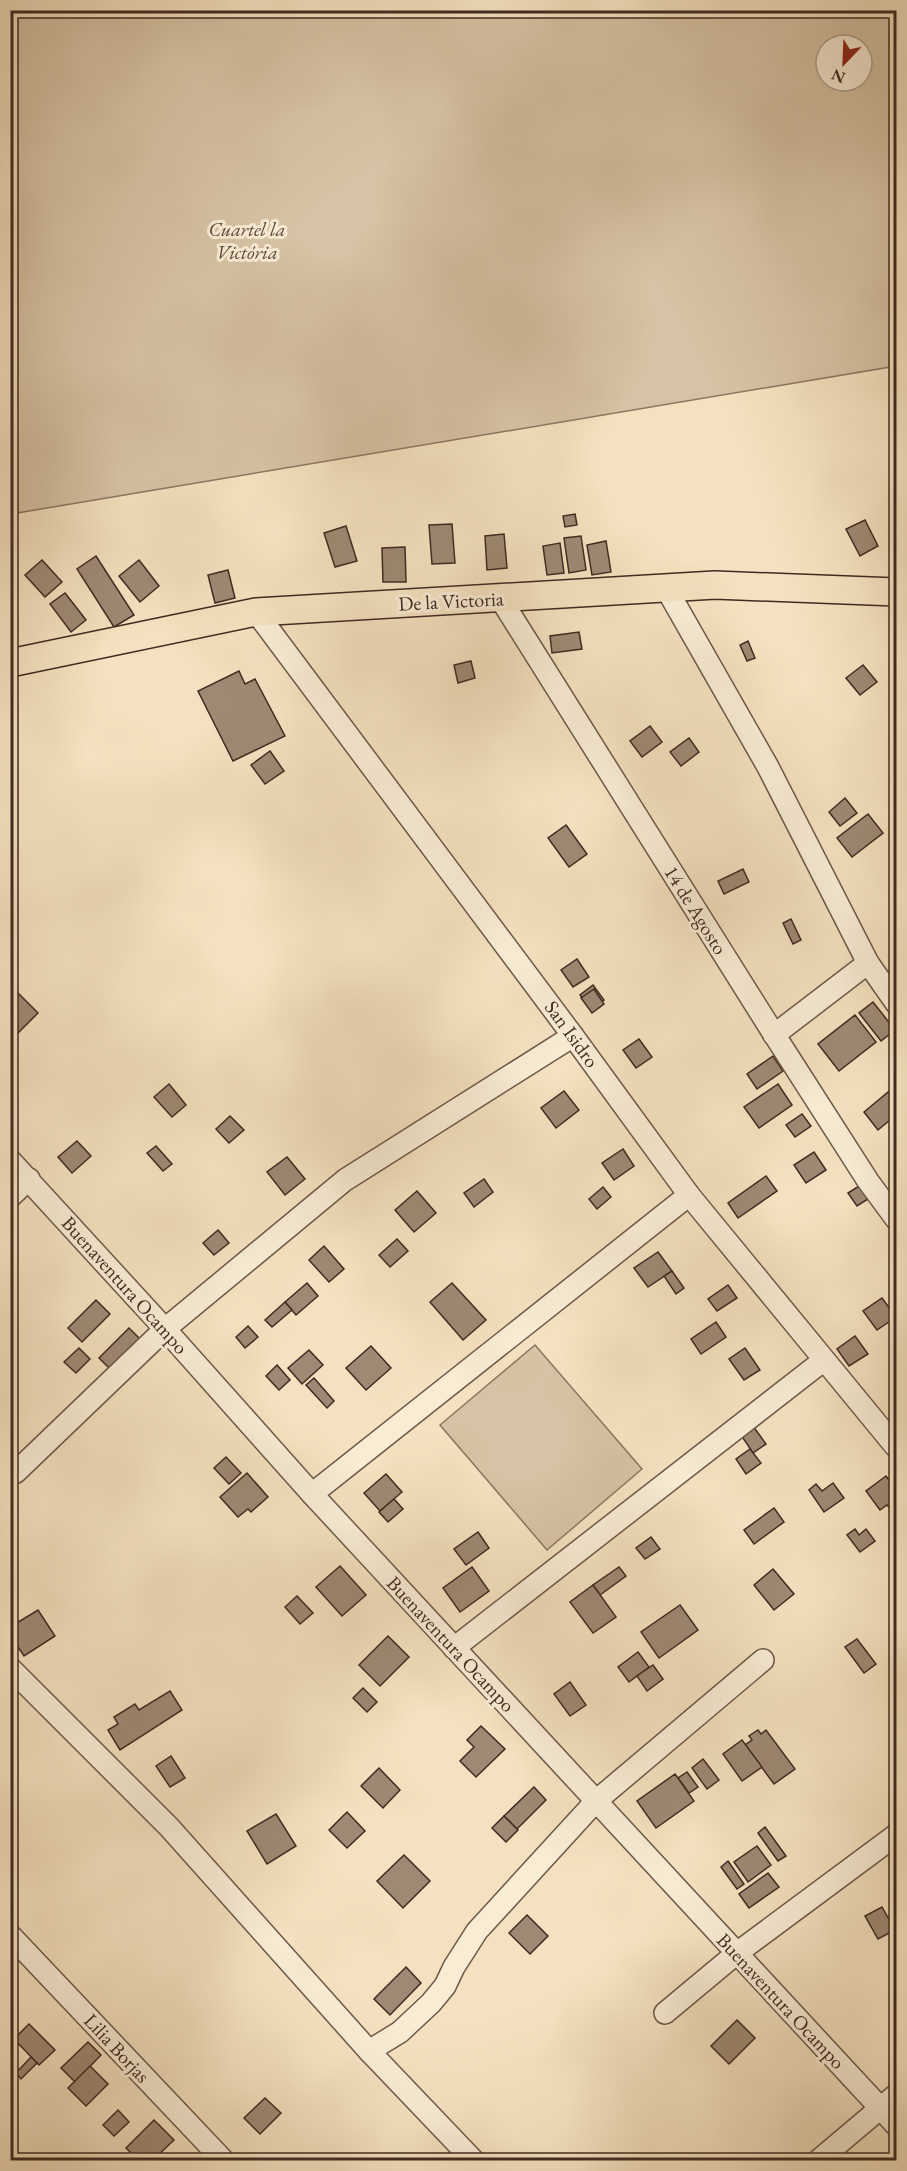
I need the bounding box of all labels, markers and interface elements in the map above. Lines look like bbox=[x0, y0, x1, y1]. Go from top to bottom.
north arrow bbox=[814, 33, 874, 93]
text: N bbox=[828, 64, 848, 89]
park label: Cuartel la Victória bbox=[208, 216, 286, 265]
street label: De la Victoria bbox=[398, 585, 504, 617]
street label: 14 de Agosto bbox=[658, 861, 734, 959]
street label: San Isidro bbox=[539, 995, 605, 1073]
street label: Buenaventura Ocampo bbox=[56, 1210, 194, 1360]
street label: Buenaventura Ocampo bbox=[381, 1570, 521, 1718]
street label: Buenaventura Ocampo bbox=[711, 1927, 851, 2075]
street label: Lilia Borjas bbox=[78, 2008, 156, 2088]

